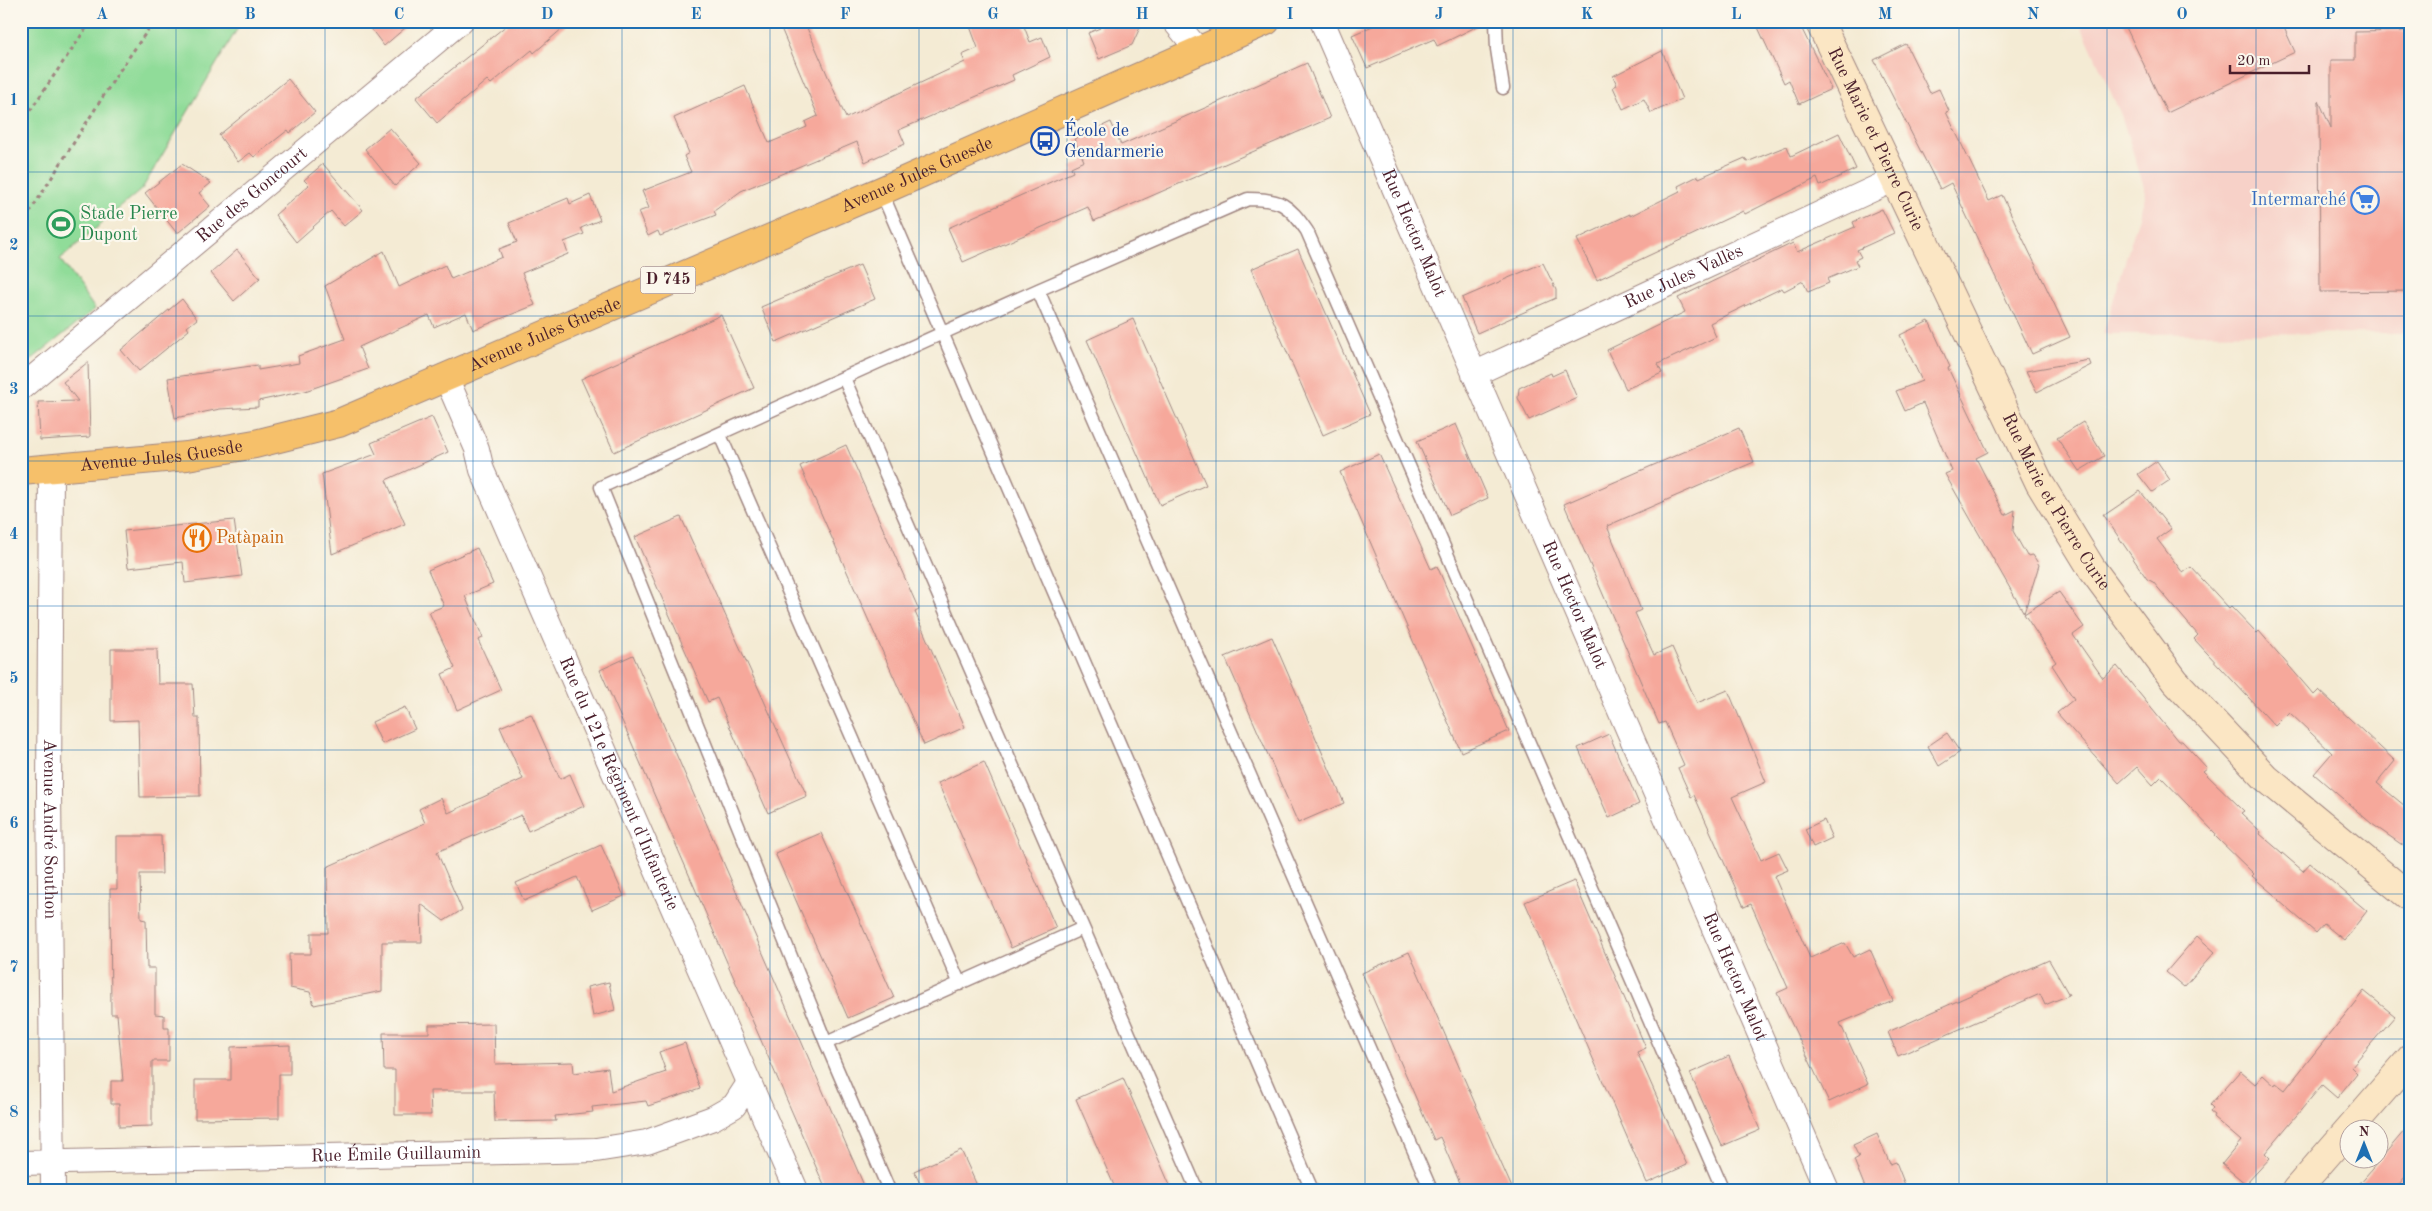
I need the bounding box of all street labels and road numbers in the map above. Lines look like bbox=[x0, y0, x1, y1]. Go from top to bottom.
street label: Rue Marie et Pierre Curie bbox=[1824, 45, 1927, 234]
street label: Avenue Jules Guesde bbox=[838, 134, 995, 216]
street label: Rue des Goncourt bbox=[193, 144, 311, 246]
street label: Rue Hector Malot bbox=[1378, 166, 1449, 300]
street label: Rue Jules Vallès bbox=[1622, 242, 1746, 312]
road number: D 745 bbox=[640, 266, 696, 294]
street label: Avenue Jules Guesde bbox=[466, 294, 624, 376]
street label: Rue Marie et Pierre Curie bbox=[1999, 410, 2113, 593]
street label: Avenue Jules Guesde bbox=[79, 437, 244, 475]
street label: Rue Hector Malot bbox=[1539, 538, 1610, 672]
street label: Rue du 121e Régiment d'Infanterie bbox=[556, 654, 682, 913]
street label: Avenue André Southon bbox=[40, 739, 59, 920]
street label: Rue Hector Malot bbox=[1699, 910, 1770, 1044]
street label: Rue Émile Guillaumin bbox=[311, 1142, 481, 1165]

